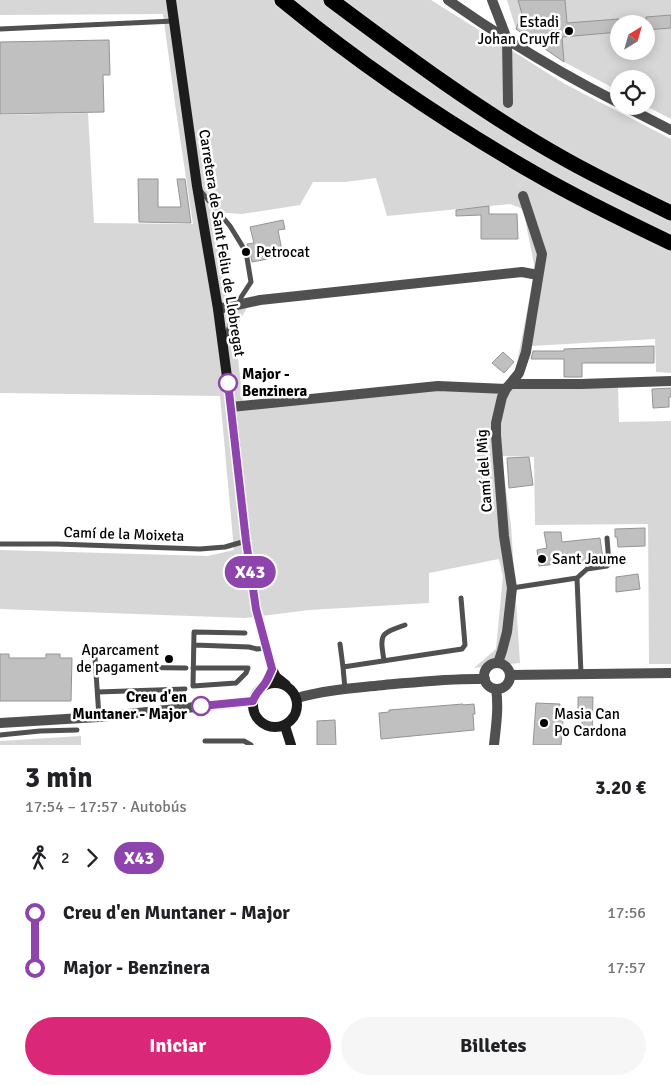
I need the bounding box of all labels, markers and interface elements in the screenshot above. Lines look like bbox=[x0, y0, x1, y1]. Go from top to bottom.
place label: Estadi Johan Cruyff bbox=[478, 13, 560, 48]
north arrow bbox=[610, 15, 655, 60]
map controls bbox=[610, 15, 655, 115]
marker: Estadi Johan Cruyff bbox=[563, 25, 575, 37]
button: locate bbox=[610, 70, 655, 115]
street label: Carretera de Sant Feliu de Llobregat bbox=[195, 128, 249, 358]
place label: Petrocat bbox=[256, 243, 310, 261]
marker: Petrocat bbox=[240, 246, 252, 258]
place label: Major - Benzinera bbox=[242, 365, 308, 400]
marker: Major - Benzinera bbox=[218, 373, 238, 393]
street label: Camí del Mig bbox=[472, 429, 496, 513]
street label: Camí de la Moixeta bbox=[63, 523, 185, 545]
place label: Sant Jaume bbox=[552, 550, 626, 568]
marker: Sant Jaume bbox=[536, 553, 548, 565]
line badge: X43 bbox=[221, 556, 279, 588]
text: X43 bbox=[235, 561, 265, 583]
place label: Aparcament de pagament bbox=[76, 641, 159, 676]
marker: Aparcament de pagament bbox=[163, 653, 175, 665]
place label: Creu d'en Muntaner - Major bbox=[72, 688, 187, 723]
marker: Creu d'en Muntaner - Major bbox=[191, 696, 211, 716]
place label: Masia Can Po Cardona bbox=[554, 705, 627, 740]
marker: Masia Can Po Cardona bbox=[538, 717, 550, 729]
text: 3 min bbox=[25, 761, 93, 795]
text: 3.20 € bbox=[595, 776, 646, 800]
text: 17:54 – 17:57 · Autobús bbox=[25, 797, 186, 817]
icon: walk bbox=[25, 844, 53, 872]
icon: forward bbox=[78, 844, 106, 872]
text: X43 bbox=[124, 847, 154, 869]
text: 2 bbox=[61, 848, 70, 868]
text: Creu d'en Muntaner - Major bbox=[63, 901, 290, 925]
text: 17:56 bbox=[607, 903, 646, 923]
text: Major - Benzinera bbox=[63, 956, 210, 980]
text: 17:57 bbox=[607, 958, 646, 978]
button: Iniciar bbox=[25, 1017, 331, 1075]
button: Billetes bbox=[341, 1017, 646, 1075]

